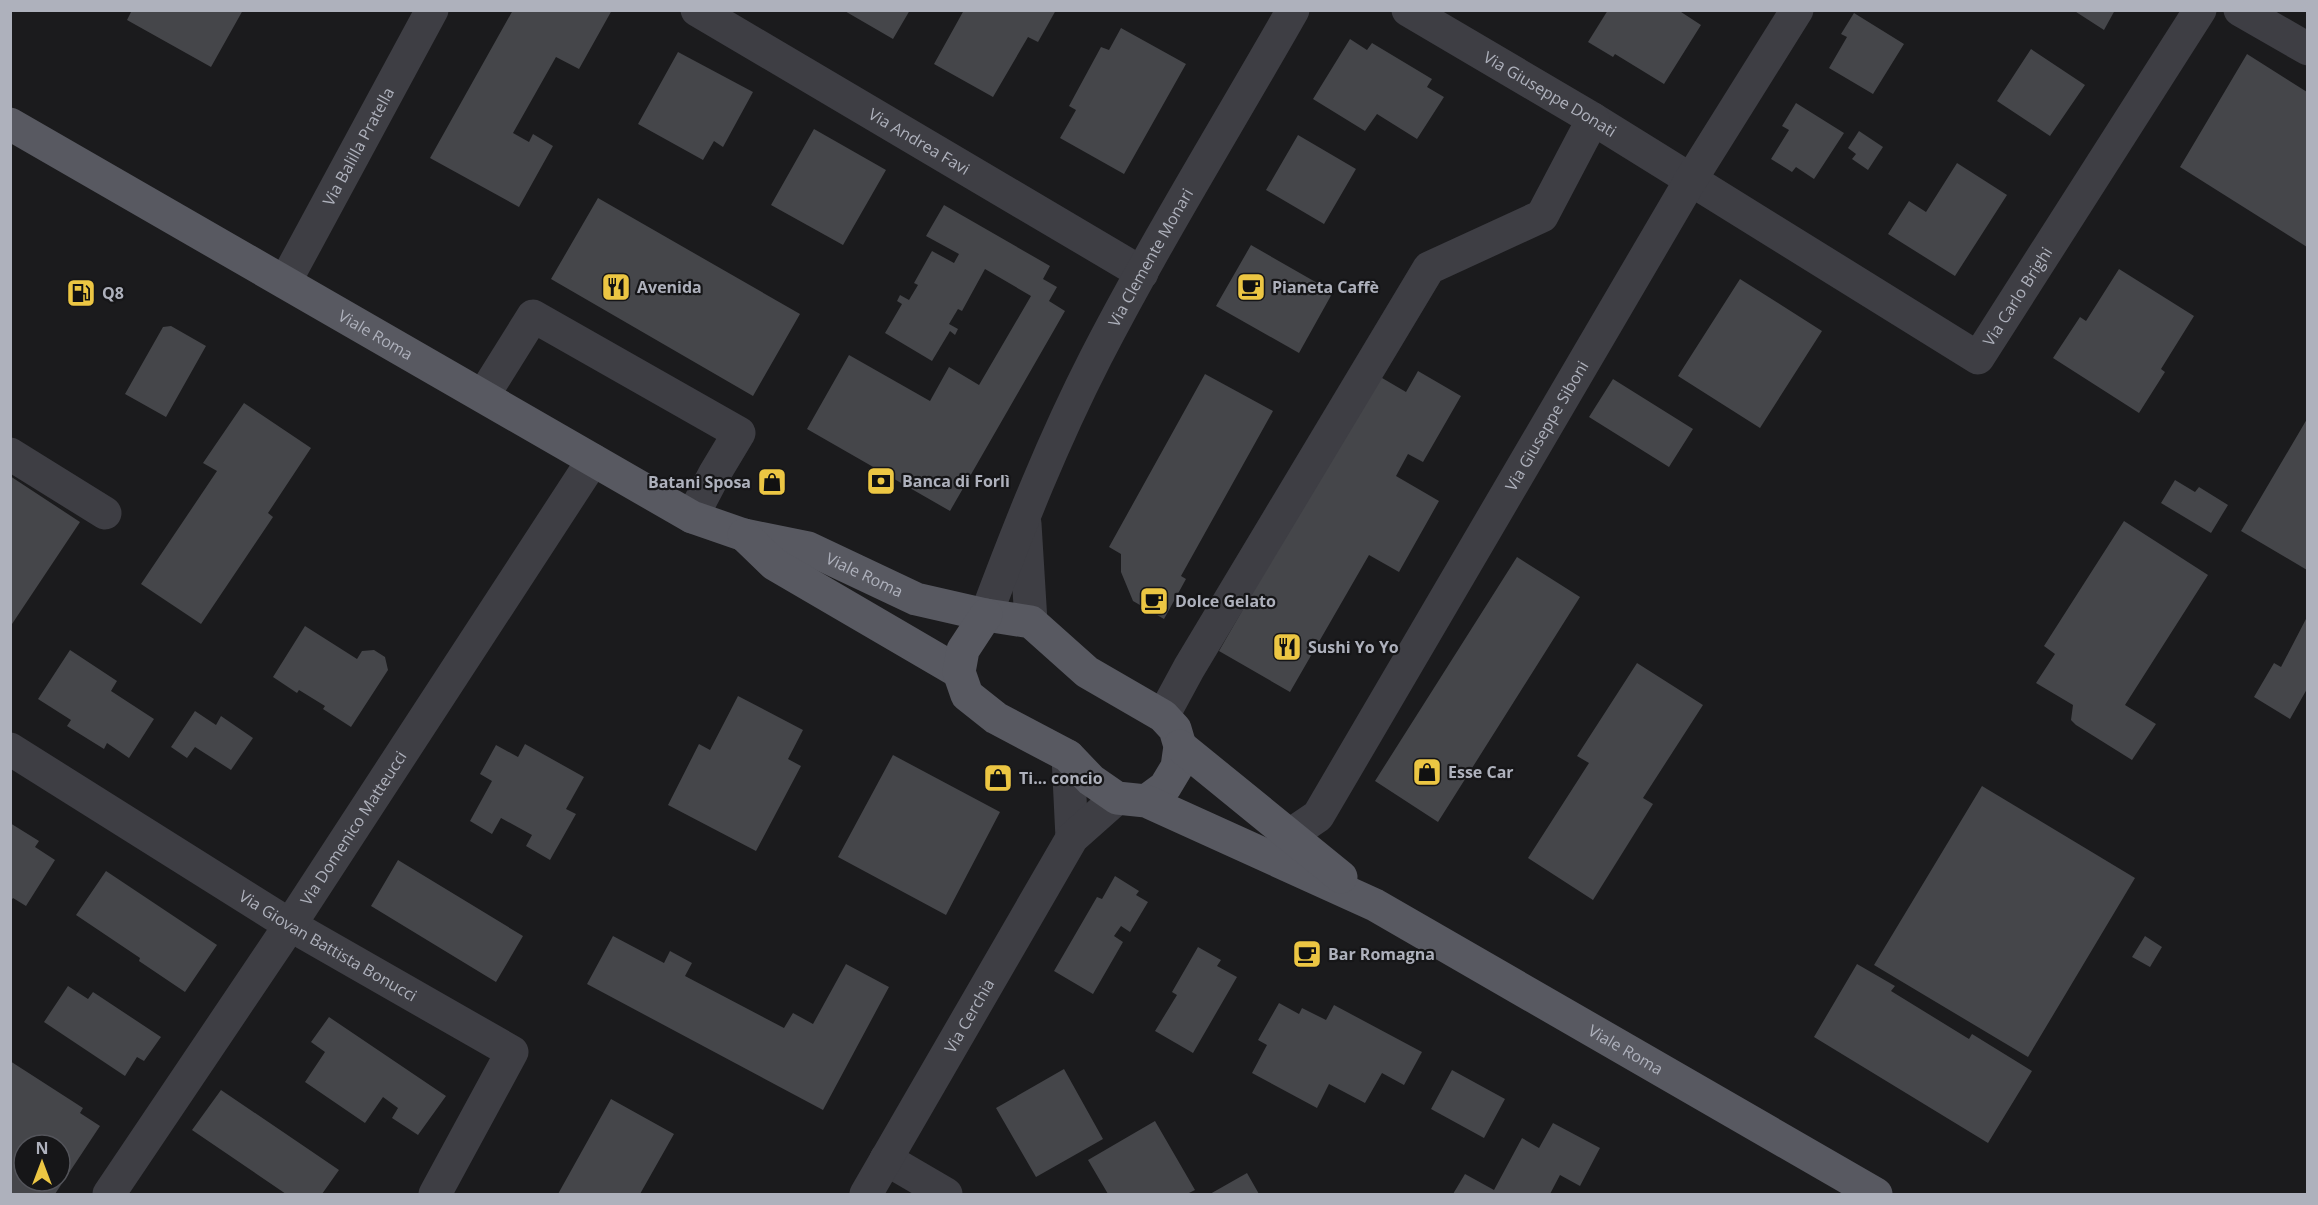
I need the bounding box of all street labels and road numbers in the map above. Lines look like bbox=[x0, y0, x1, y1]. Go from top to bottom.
street label: Via Giuseppe Donati bbox=[1479, 46, 1621, 142]
street label: Via Balilla Pratella bbox=[317, 83, 399, 210]
street label: Via Andrea Favi bbox=[864, 103, 974, 180]
street label: Via Clemente Monari bbox=[1103, 184, 1198, 331]
street label: Via Carlo Brighi bbox=[1978, 243, 2057, 350]
street label: Viale Roma bbox=[334, 304, 417, 365]
street label: Via Giuseppe Siboni bbox=[1500, 357, 1593, 495]
street label: Viale Roma bbox=[822, 547, 907, 602]
street label: Via Domenico Matteucci bbox=[295, 747, 412, 909]
street label: Via Giovan Battista Bonucci bbox=[235, 885, 421, 1006]
street label: Via Cerchia bbox=[939, 974, 999, 1057]
street label: Viale Roma bbox=[1584, 1019, 1667, 1080]

